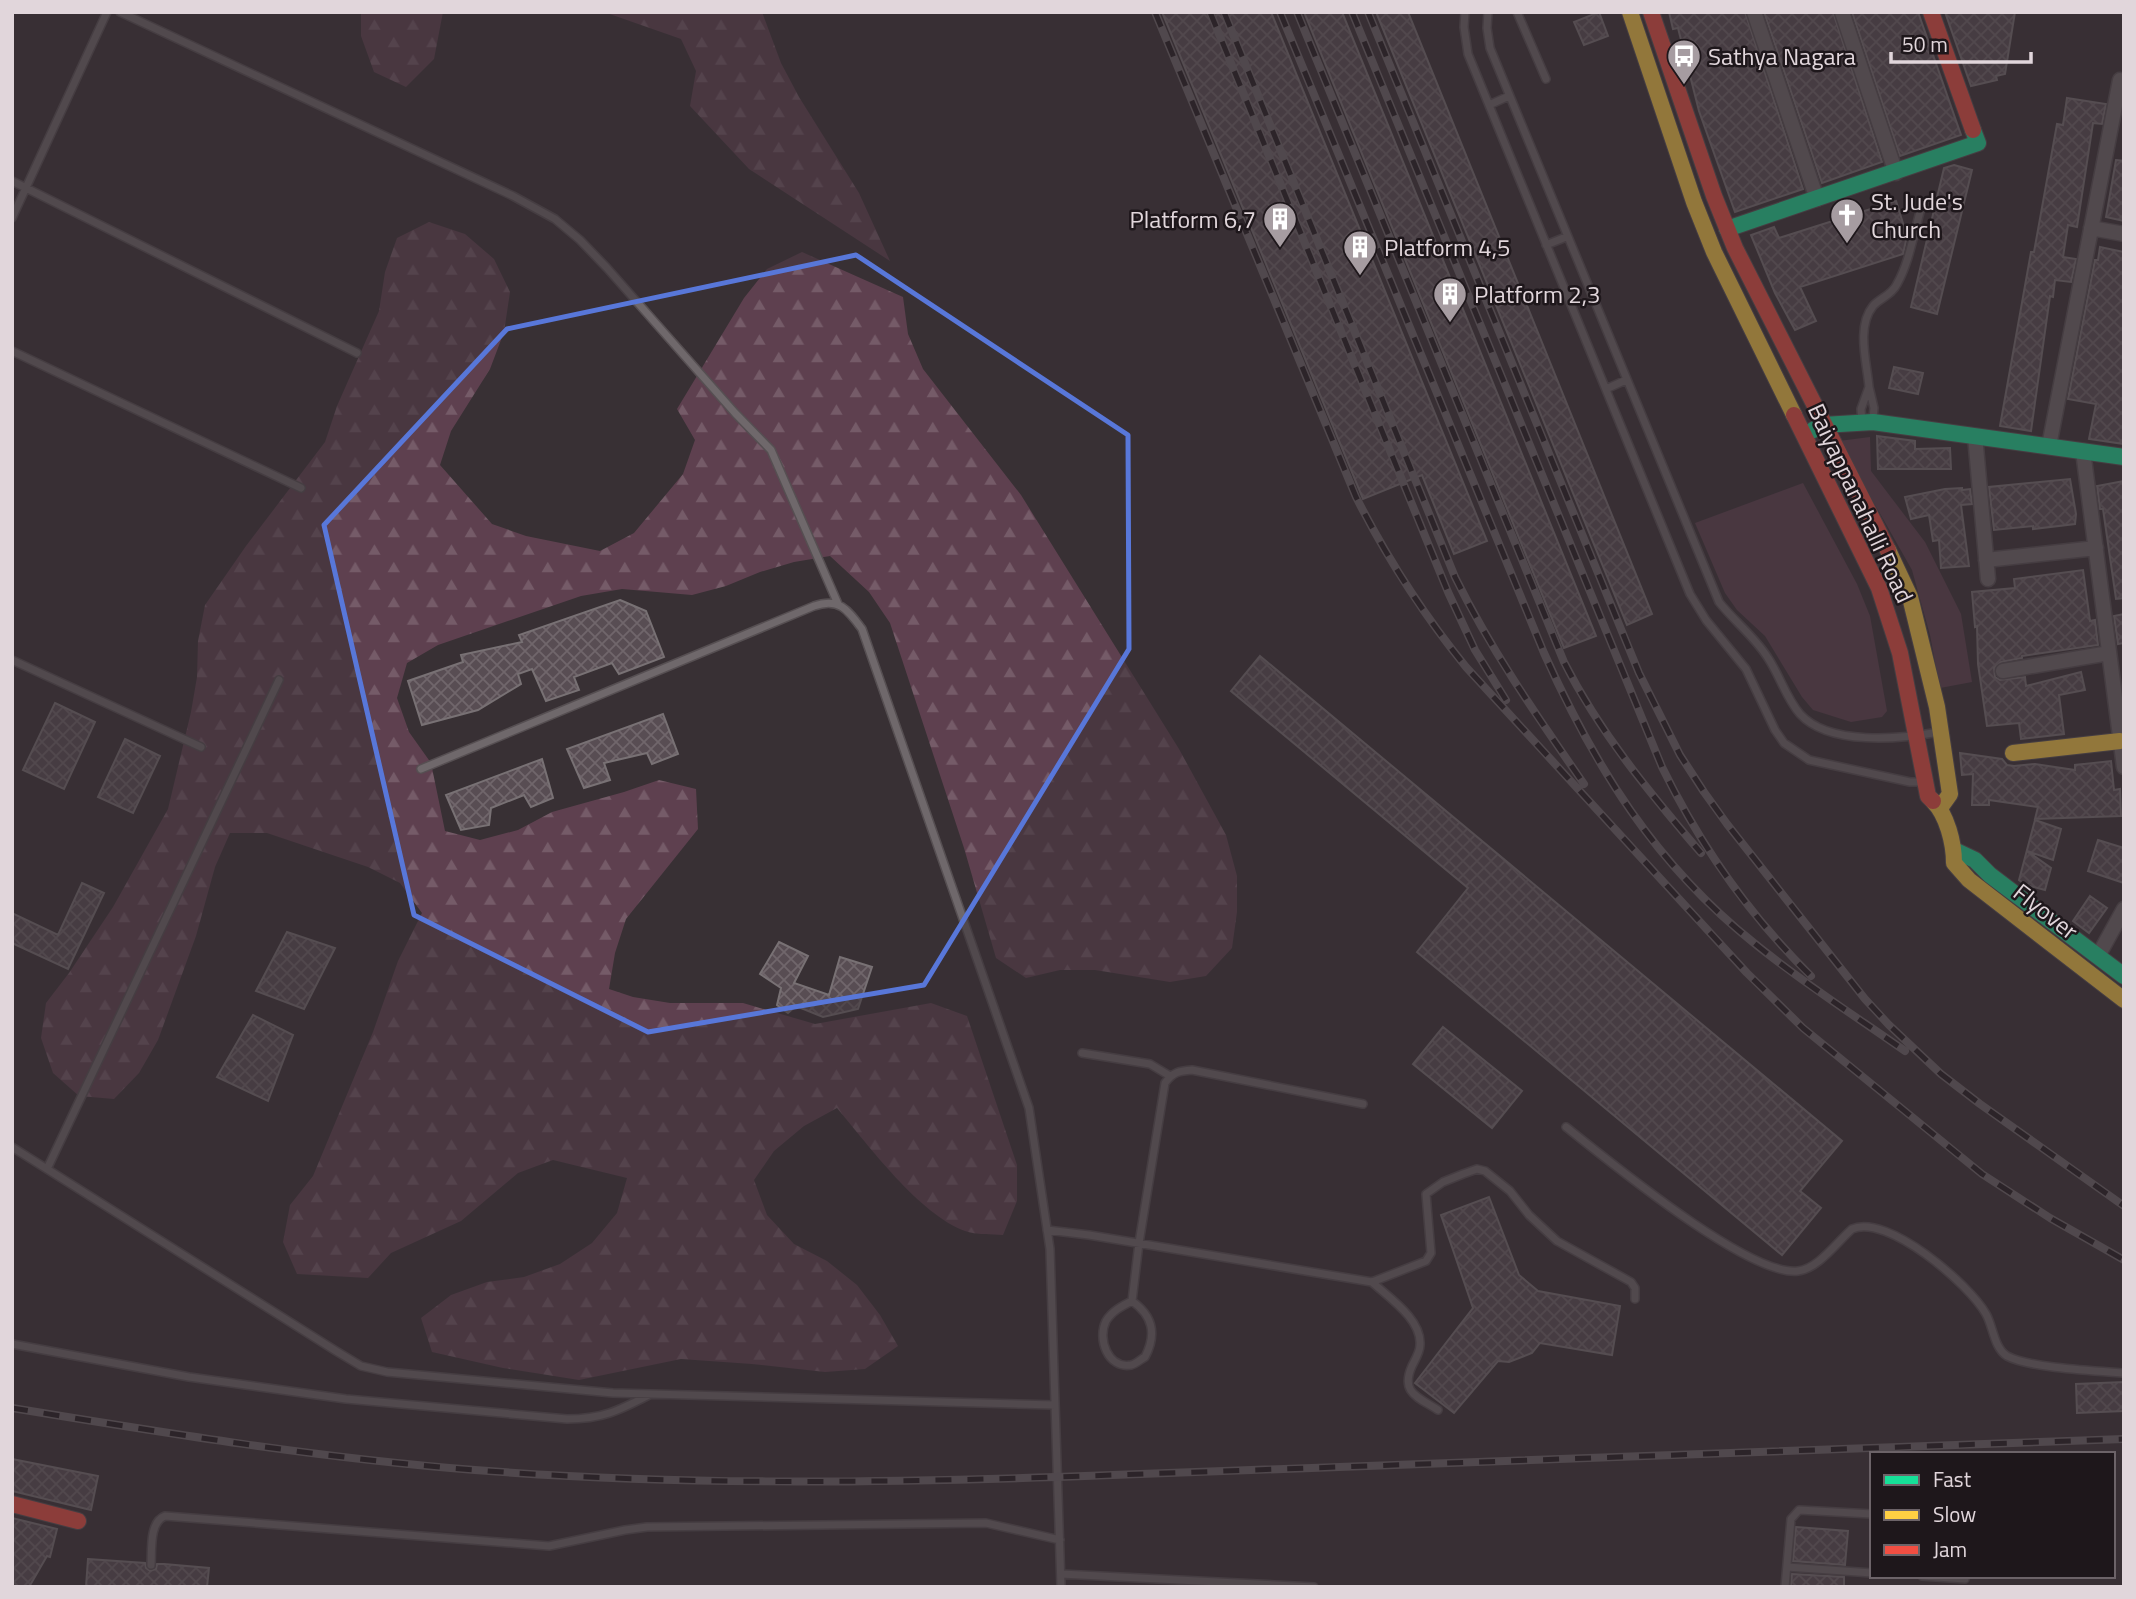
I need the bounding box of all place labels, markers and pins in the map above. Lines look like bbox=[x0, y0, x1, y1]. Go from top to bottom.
bus stop icon: Sathya Nagara bbox=[1665, 37, 1703, 86]
place label: Sathya Nagara bbox=[1708, 38, 1856, 74]
place label: St. Jude's Church bbox=[1871, 183, 1963, 247]
church icon: St. Jude's Church bbox=[1828, 196, 1866, 245]
building icon: Platform 6,7 bbox=[1261, 200, 1299, 249]
place label: Platform 6,7 bbox=[1129, 201, 1256, 237]
building icon: Platform 4,5 bbox=[1341, 228, 1379, 277]
place label: Platform 4,5 bbox=[1384, 229, 1511, 265]
building icon: Platform 2,3 bbox=[1431, 275, 1469, 324]
place label: Platform 2,3 bbox=[1474, 276, 1601, 312]

